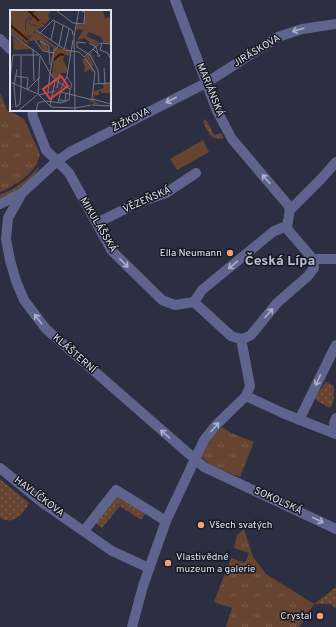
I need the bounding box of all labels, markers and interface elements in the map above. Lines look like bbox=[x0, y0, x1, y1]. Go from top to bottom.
inset map bbox=[10, 10, 111, 111]
one-way arrow bbox=[291, 27, 304, 34]
street label: JIRÁSKOVA bbox=[231, 32, 283, 70]
street label: MARIÁNSKÁ bbox=[193, 61, 227, 119]
one-way arrow bbox=[165, 97, 177, 104]
street label: ŽIŽKOVA bbox=[110, 105, 152, 135]
one-way arrow bbox=[261, 174, 270, 185]
street label: VĚZEŇSKÁ bbox=[121, 184, 173, 216]
street label: MIKULÁŠSKÁ bbox=[77, 195, 120, 255]
place label: Ella Neumann bbox=[160, 247, 222, 260]
marker: Ella Neumann bbox=[225, 248, 235, 258]
district label: Česká Lípa bbox=[245, 252, 315, 270]
one-way arrow bbox=[119, 258, 129, 268]
one-way arrow bbox=[228, 260, 238, 269]
one-way arrow bbox=[265, 307, 273, 318]
one-way arrow bbox=[34, 314, 42, 325]
street label: KLÁŠTERNÍ bbox=[50, 332, 99, 377]
one-way arrow bbox=[314, 374, 321, 386]
one-way arrow bbox=[210, 422, 219, 432]
one-way arrow bbox=[160, 430, 171, 439]
street label: HAVLÍČKOVA bbox=[11, 474, 67, 520]
street label: SOKOLSKÁ bbox=[252, 484, 304, 518]
one-way arrow bbox=[312, 517, 324, 524]
place label: Všech svatých bbox=[209, 519, 272, 532]
marker: Všech svatých bbox=[196, 520, 206, 530]
place label: Vlastivědné muzeum a galerie bbox=[176, 551, 255, 576]
marker: Vlastivědné muzeum a galerie bbox=[163, 558, 173, 568]
place label: Crystal bbox=[280, 610, 312, 623]
marker: Crystal bbox=[315, 611, 325, 621]

